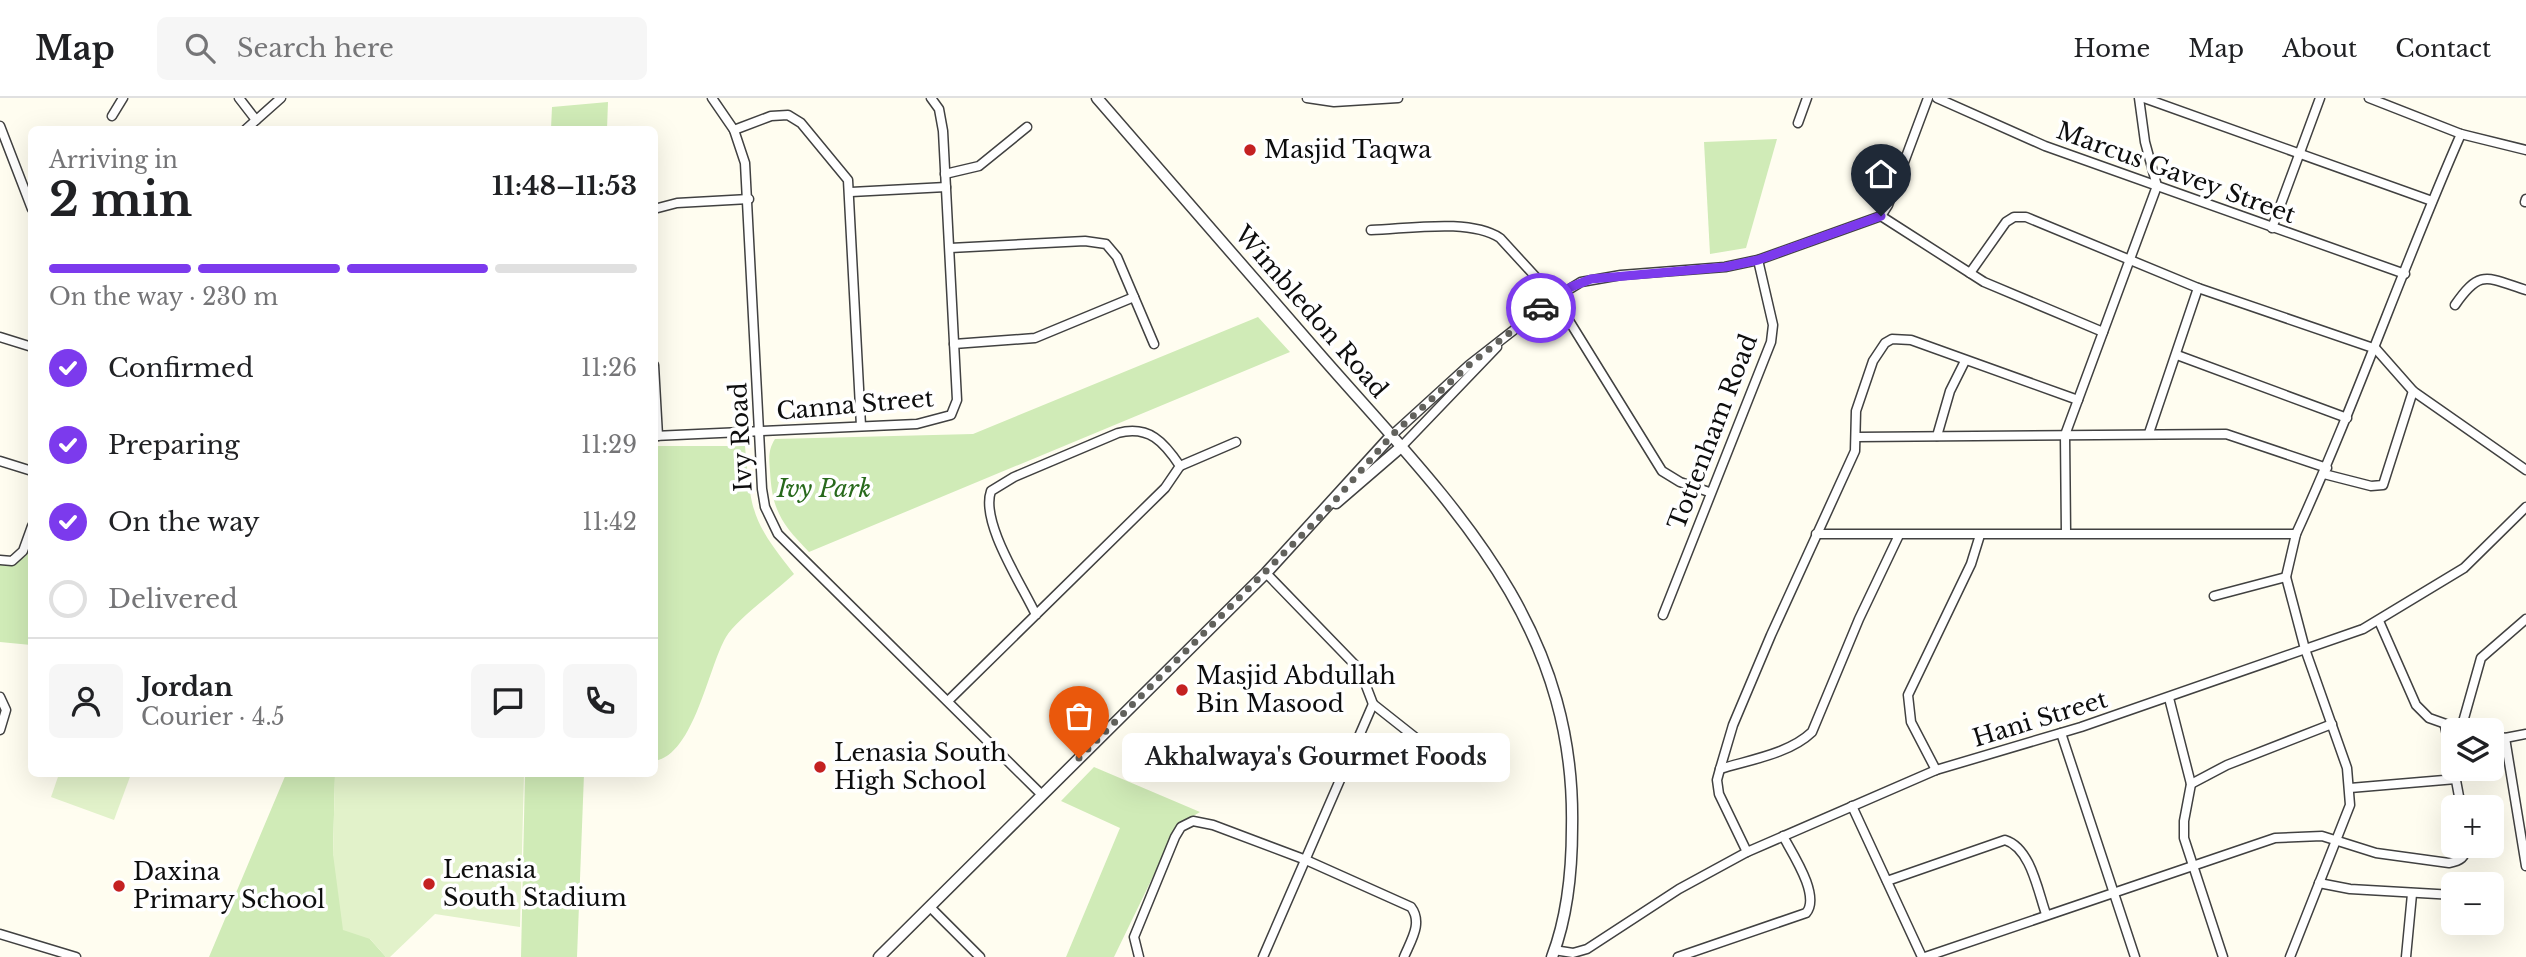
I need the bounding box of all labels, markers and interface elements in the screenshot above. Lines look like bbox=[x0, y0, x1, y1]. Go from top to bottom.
search box bbox=[157, 17, 647, 80]
text: Map bbox=[35, 28, 115, 69]
icon: search bbox=[181, 29, 219, 67]
text: Search here bbox=[237, 32, 394, 64]
text: Home bbox=[2074, 34, 2150, 63]
text: Map bbox=[2188, 34, 2244, 63]
text: About bbox=[2282, 34, 2357, 63]
text: Contact bbox=[2395, 34, 2491, 63]
street label: Marcus Gavey Street bbox=[2053, 116, 2300, 229]
place label: Masjid Taqwa bbox=[1264, 135, 1432, 164]
marker: Masjid Taqwa bbox=[1242, 142, 1258, 158]
pin bbox=[1851, 144, 1911, 216]
text: Arriving in bbox=[49, 146, 178, 174]
icon: home bbox=[1862, 155, 1900, 193]
text: 11:48–11:53 bbox=[492, 170, 637, 202]
text: 2 min bbox=[49, 171, 192, 228]
street label: Wimbledon Road bbox=[1228, 219, 1394, 404]
courier bbox=[1506, 273, 1576, 343]
text: On the way · 230 m bbox=[49, 283, 278, 311]
icon: car bbox=[1522, 289, 1560, 327]
street label: Tottenham Road bbox=[1662, 330, 1763, 534]
icon: check bbox=[49, 349, 87, 387]
text: Confirmed bbox=[108, 352, 253, 384]
text: 11:26 bbox=[581, 354, 637, 382]
street label: Ivy Road bbox=[723, 382, 758, 492]
street label: Canna Street bbox=[775, 383, 935, 426]
icon: check bbox=[49, 426, 87, 464]
text: Preparing bbox=[108, 429, 240, 461]
text: 11:29 bbox=[581, 431, 637, 459]
park label: Ivy Park bbox=[776, 474, 871, 503]
icon: check bbox=[49, 503, 87, 541]
text: On the way bbox=[108, 506, 260, 538]
text: 11:42 bbox=[582, 508, 637, 536]
text: Delivered bbox=[108, 583, 238, 615]
place label: Masjid Abdullah Bin Masood bbox=[1196, 661, 1396, 718]
button: person bbox=[49, 664, 123, 738]
button: chat bbox=[471, 664, 545, 738]
button: phone bbox=[563, 664, 637, 738]
text: Jordan bbox=[141, 671, 233, 703]
marker: Masjid Abdullah Bin Masood bbox=[1174, 682, 1190, 698]
street label: Hani Street bbox=[1969, 684, 2111, 753]
pin bbox=[1049, 686, 1109, 758]
icon: bag bbox=[1060, 697, 1098, 735]
text: Courier · 4.5 bbox=[141, 703, 285, 731]
map controls bbox=[2441, 718, 2504, 935]
button: layers bbox=[2441, 718, 2504, 781]
callout: Akhalwaya's Gourmet Foods bbox=[1121, 734, 1510, 782]
place label: Lenasia South High School bbox=[834, 738, 1007, 795]
text: Akhalwaya's Gourmet Foods bbox=[1145, 743, 1487, 771]
marker: Lenasia South High School bbox=[812, 759, 828, 775]
button: + bbox=[2441, 795, 2504, 858]
place label: Lenasia South Stadium bbox=[443, 855, 627, 912]
place label: Daxina Primary School bbox=[133, 857, 325, 914]
button: − bbox=[2441, 872, 2504, 935]
marker: Lenasia South Stadium bbox=[421, 876, 437, 892]
marker: Daxina Primary School bbox=[111, 878, 127, 894]

